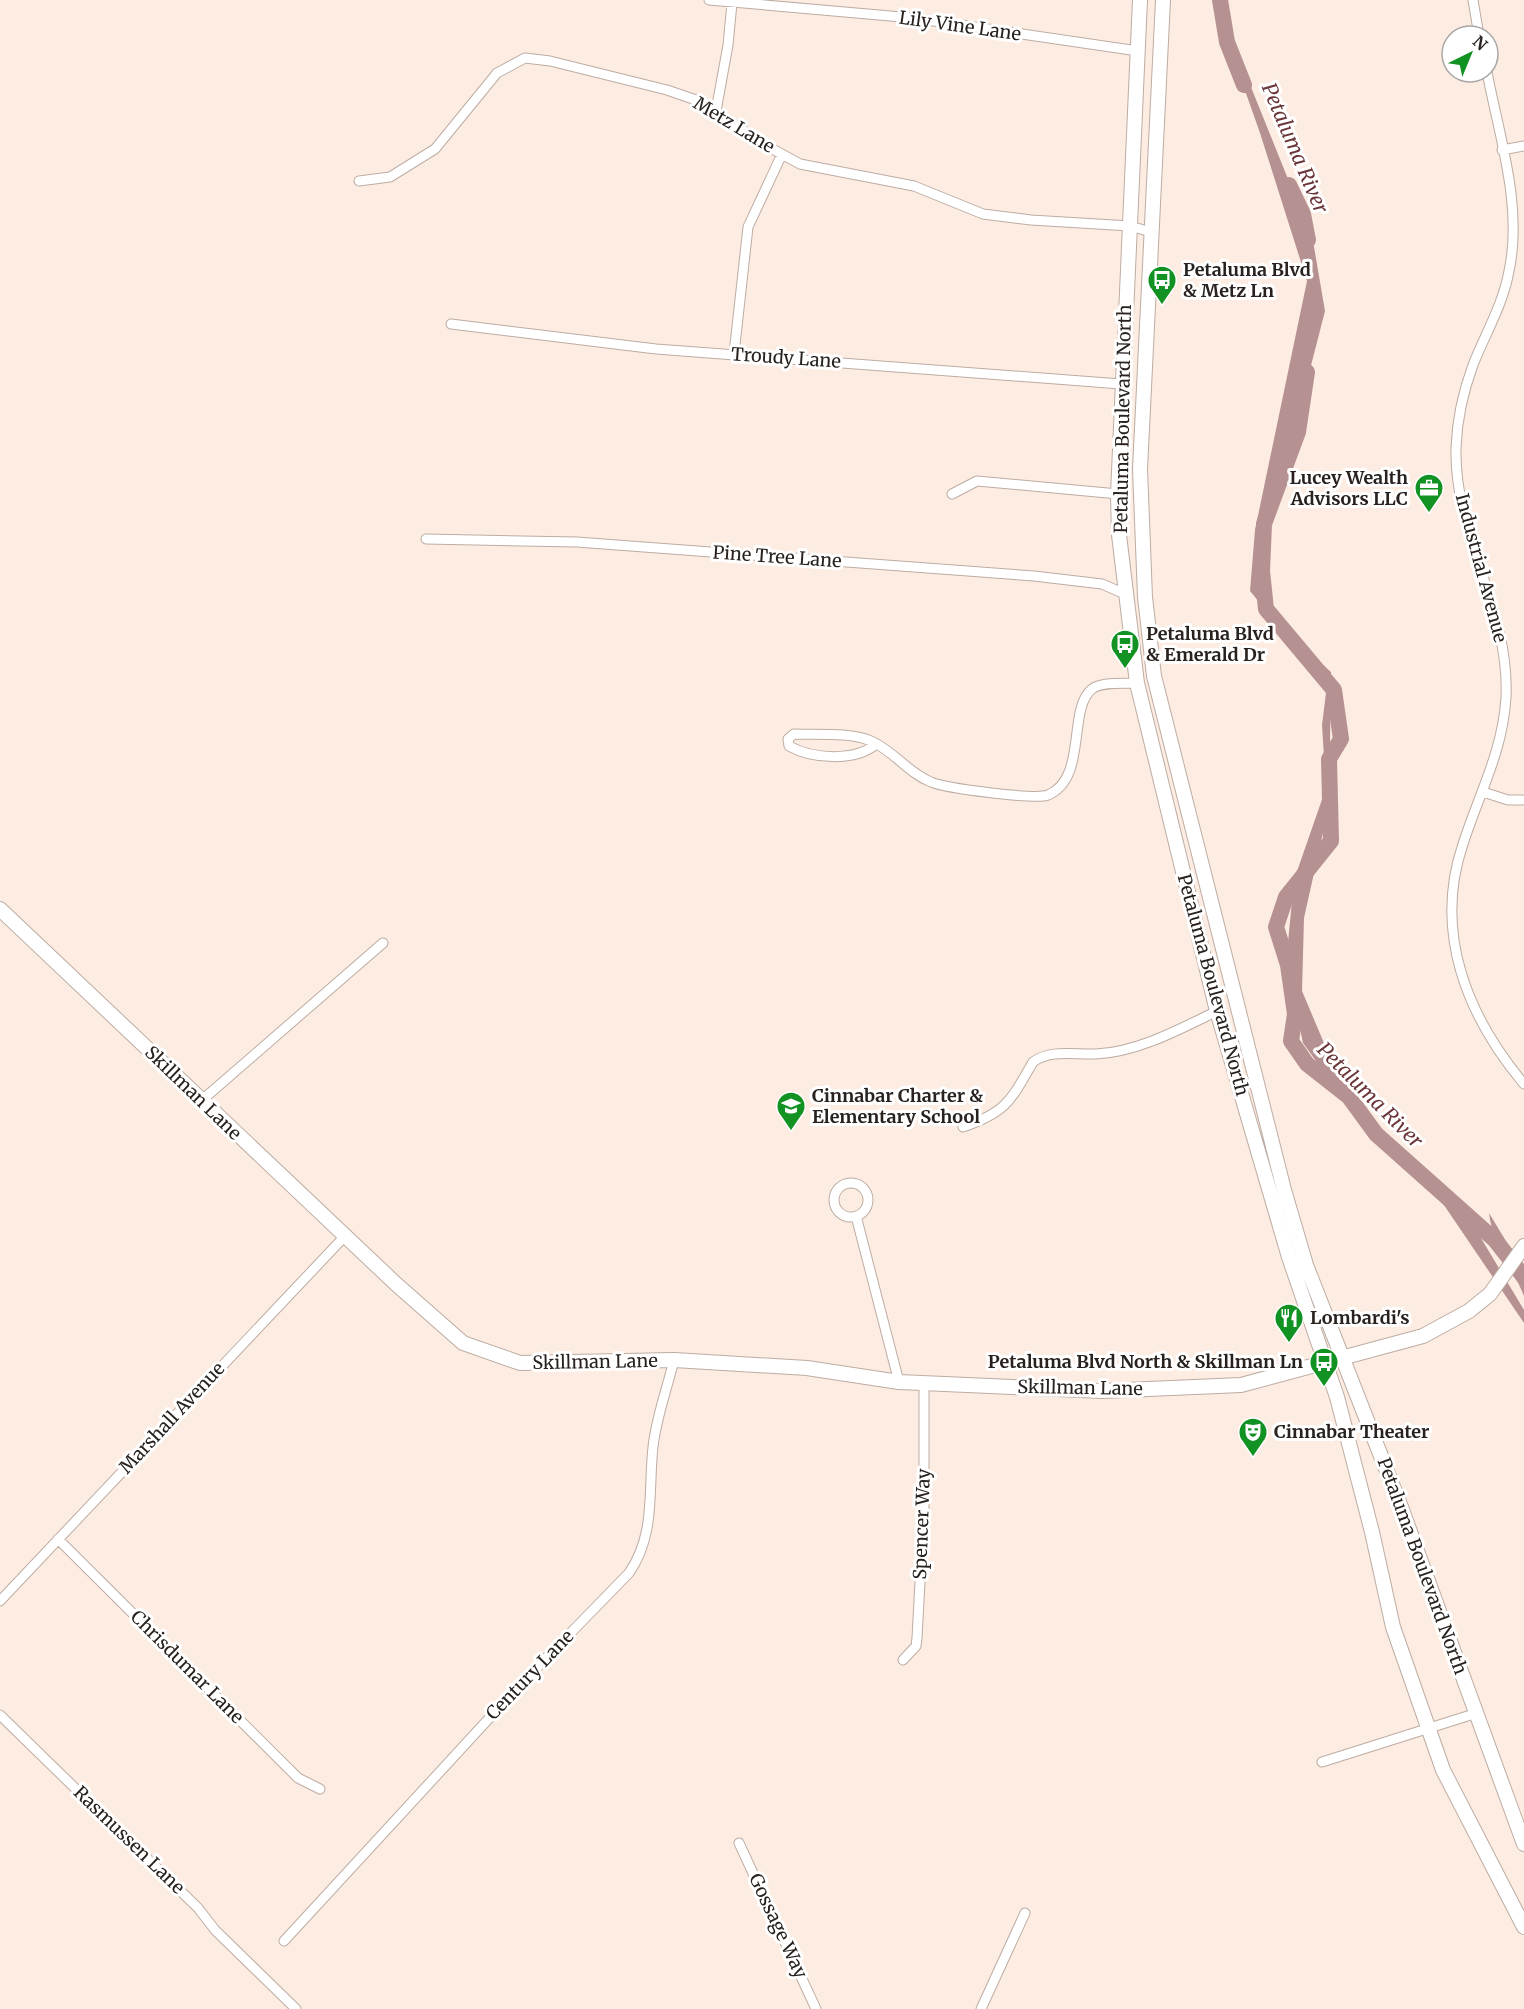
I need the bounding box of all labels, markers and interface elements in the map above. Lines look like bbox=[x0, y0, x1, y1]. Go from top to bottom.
street label: Lily Vine Lane bbox=[898, 6, 1022, 45]
north arrow bbox=[1440, 24, 1500, 84]
text: N bbox=[1469, 31, 1492, 55]
water label: Petaluma River bbox=[1257, 79, 1334, 217]
street label: Metz Lane bbox=[689, 91, 779, 158]
place label: Petaluma Blvd & Metz Ln bbox=[1183, 258, 1311, 302]
bus stop icon: Petaluma Blvd & Metz Ln bbox=[1146, 264, 1178, 306]
street label: Petaluma Boulevard North bbox=[1109, 304, 1136, 534]
street label: Troudy Lane bbox=[730, 342, 842, 373]
place label: Lucey Wealth Advisors LLC bbox=[1289, 466, 1408, 510]
office icon: Lucey Wealth Advisors LLC bbox=[1413, 472, 1445, 514]
street label: Industrial Avenue bbox=[1451, 491, 1512, 645]
street label: Pine Tree Lane bbox=[712, 541, 842, 572]
place label: Petaluma Blvd & Emerald Dr bbox=[1146, 622, 1274, 666]
bus stop icon: Petaluma Blvd & Emerald Dr bbox=[1109, 628, 1141, 670]
street label: Petaluma Boulevard North bbox=[1173, 871, 1254, 1098]
water label: Petaluma River bbox=[1312, 1037, 1429, 1153]
street label: Skillman Lane bbox=[140, 1041, 246, 1144]
place label: Cinnabar Charter & Elementary School bbox=[812, 1084, 983, 1128]
school or university icon: Cinnabar Charter & Elementary School bbox=[775, 1090, 807, 1132]
restaurant icon: Lombardi's bbox=[1273, 1302, 1305, 1344]
place label: Lombardi's bbox=[1310, 1306, 1410, 1329]
bus stop icon: Petaluma Blvd North & Skillman Ln bbox=[1308, 1346, 1340, 1388]
street label: Skillman Lane bbox=[532, 1349, 658, 1374]
place label: Petaluma Blvd North & Skillman Ln bbox=[988, 1350, 1303, 1373]
street label: Marshall Avenue bbox=[114, 1357, 229, 1478]
street label: Skillman Lane bbox=[1017, 1375, 1143, 1400]
theatre icon: Cinnabar Theater bbox=[1237, 1416, 1269, 1458]
place label: Cinnabar Theater bbox=[1274, 1420, 1429, 1443]
street label: Petaluma Boulevard North bbox=[1373, 1454, 1472, 1677]
street label: Spencer Way bbox=[908, 1468, 935, 1580]
street label: Chrisdumar Lane bbox=[126, 1605, 249, 1728]
street label: Century Lane bbox=[481, 1625, 578, 1725]
street label: Rasmussen Lane bbox=[69, 1781, 190, 1899]
street label: Gossage Way bbox=[744, 1870, 813, 1982]

